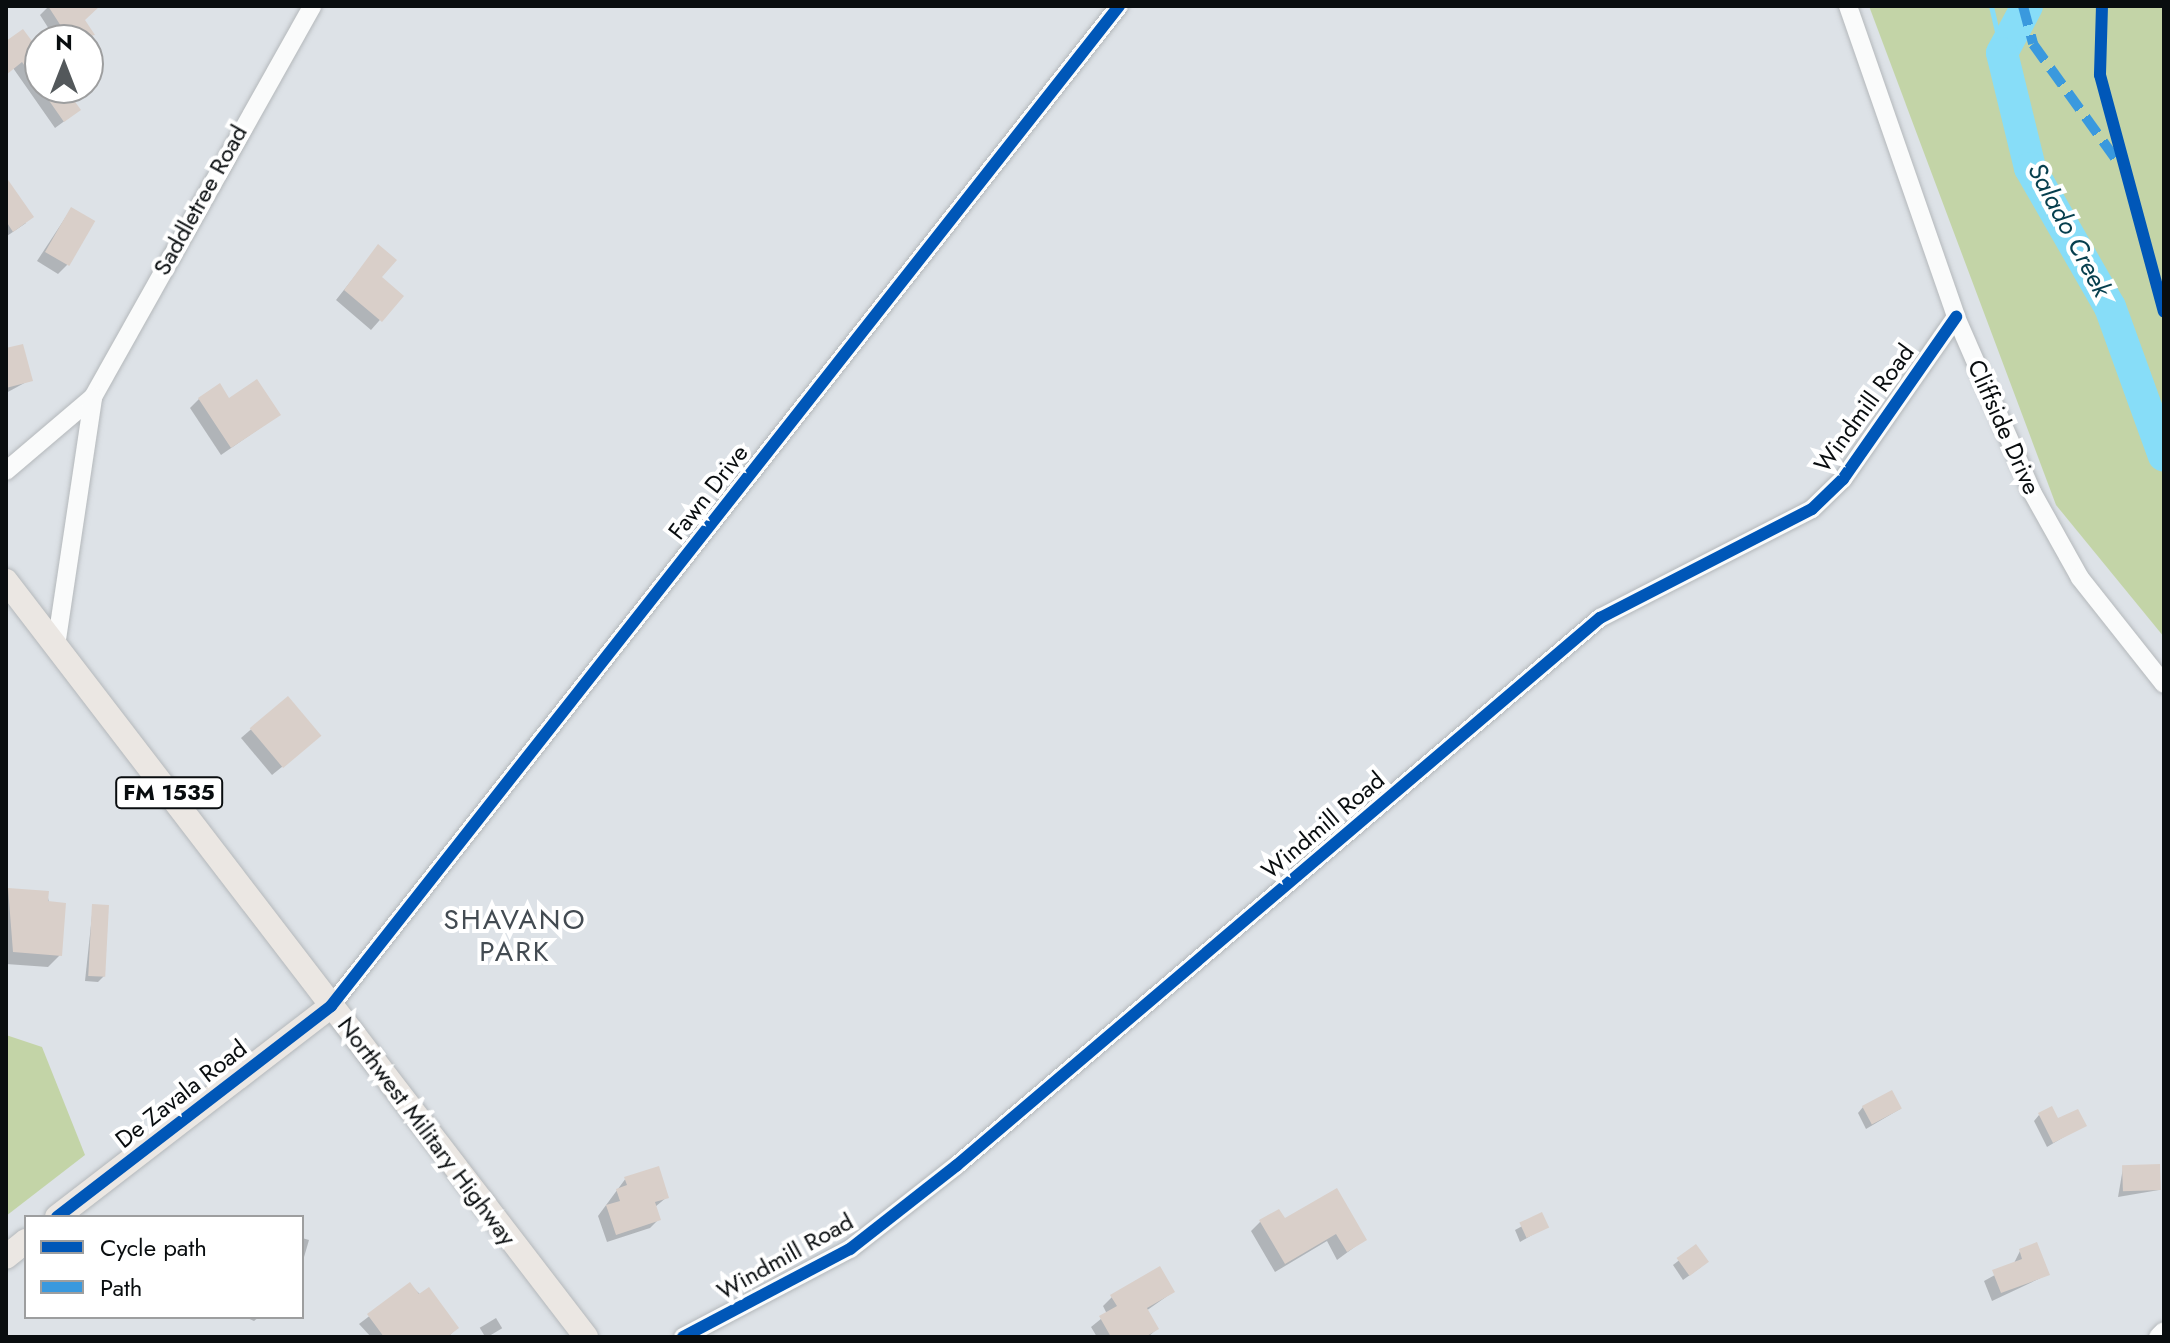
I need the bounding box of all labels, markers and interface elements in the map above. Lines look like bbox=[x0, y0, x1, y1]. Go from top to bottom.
north arrow bbox=[24, 24, 104, 104]
text: N bbox=[55, 26, 73, 58]
street label: Saddletree Road bbox=[147, 120, 253, 280]
water label: Salado Creek bbox=[2021, 158, 2117, 302]
street label: Windmill Road bbox=[1808, 338, 1920, 478]
street label: Cliffside Drive bbox=[1961, 355, 2047, 499]
street label: Fawn Drive bbox=[662, 439, 754, 545]
street label: Windmill Road bbox=[1256, 765, 1390, 885]
road number: FM 1535 bbox=[115, 775, 223, 811]
district label: SHAVANO PARK bbox=[443, 903, 587, 969]
street label: Northwest Military Highway bbox=[332, 1011, 522, 1251]
street label: De Zavala Road bbox=[110, 1034, 252, 1154]
street label: Windmill Road bbox=[712, 1207, 858, 1305]
legend bbox=[24, 1215, 304, 1319]
text: Cycle path bbox=[100, 1230, 207, 1265]
text: Path bbox=[100, 1270, 142, 1305]

